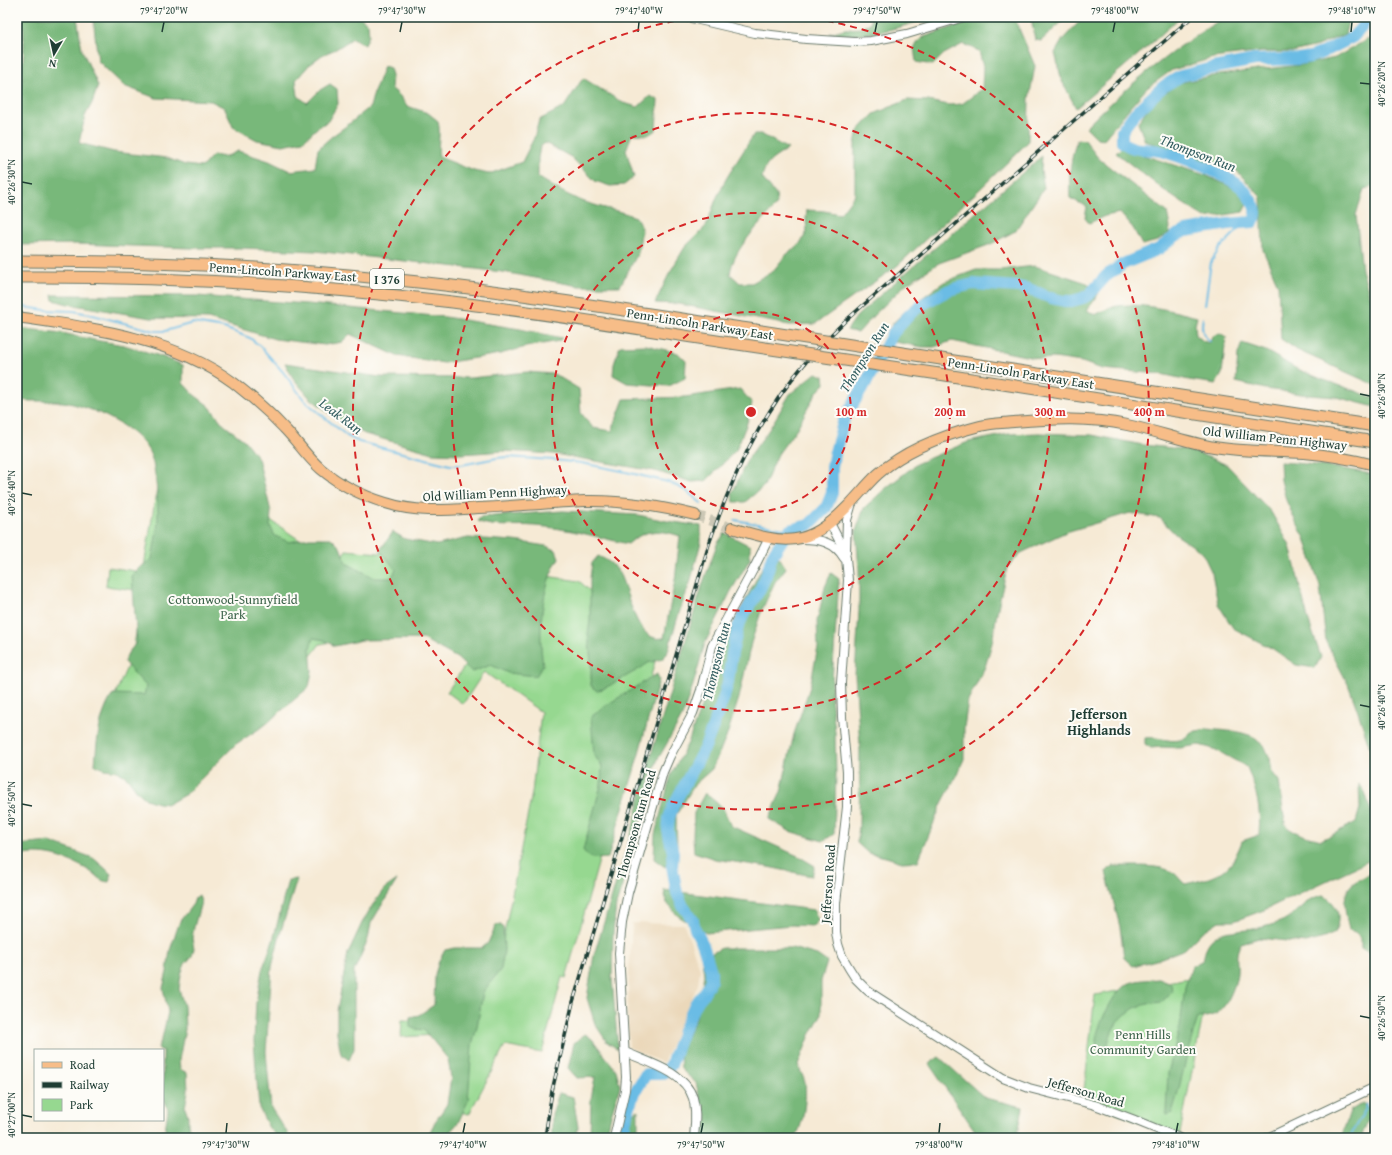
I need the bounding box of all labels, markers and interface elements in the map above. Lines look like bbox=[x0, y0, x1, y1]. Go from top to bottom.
text: 79°47'20"W bbox=[140, 3, 188, 18]
text: 79°47'30"W bbox=[378, 3, 426, 18]
text: 79°47'40"W bbox=[615, 3, 663, 18]
text: 79°47'50"W bbox=[853, 3, 901, 18]
text: 79°48'00"W bbox=[1091, 3, 1139, 18]
text: 79°48'10"W bbox=[1328, 3, 1376, 18]
north arrow bbox=[34, 34, 74, 74]
text: N bbox=[47, 55, 57, 72]
text: 40°26'20"N bbox=[1374, 61, 1389, 107]
water label: Thompson Run bbox=[1157, 129, 1239, 177]
text: 40°26'30"N bbox=[4, 159, 19, 205]
street label: Penn-Lincoln Parkway East bbox=[209, 257, 358, 287]
road number: I 376 bbox=[370, 269, 404, 289]
street label: Penn-Lincoln Parkway East bbox=[626, 303, 775, 345]
water label: Thompson Run bbox=[834, 318, 894, 396]
street label: Penn-Lincoln Parkway East bbox=[947, 352, 1096, 394]
text: 40°26'30"N bbox=[1374, 373, 1389, 419]
water label: Leak Run bbox=[314, 393, 367, 439]
text: 100 m bbox=[835, 403, 868, 420]
text: 200 m bbox=[934, 403, 967, 420]
text: 300 m bbox=[1034, 403, 1067, 420]
text: 400 m bbox=[1133, 403, 1166, 420]
centre of rings bbox=[744, 405, 758, 419]
street label: Old William Penn Highway bbox=[1202, 421, 1349, 455]
text: 40°26'40"N bbox=[4, 470, 19, 516]
street label: Old William Penn Highway bbox=[422, 480, 568, 506]
park label: Cottonwood-Sunnyfield Park bbox=[168, 590, 298, 624]
water label: Thompson Run bbox=[697, 620, 735, 702]
text: 40°26'40"N bbox=[1374, 684, 1389, 730]
district label: Jefferson Highlands bbox=[1067, 704, 1131, 740]
street label: Thompson Run Road bbox=[611, 767, 661, 881]
text: 40°26'50"N bbox=[4, 781, 19, 827]
street label: Jefferson Road bbox=[816, 844, 840, 926]
text: 40°26'50"N bbox=[1374, 995, 1389, 1041]
park label: Penn Hills Community Garden bbox=[1090, 1025, 1197, 1059]
legend bbox=[34, 1049, 164, 1121]
text: Road bbox=[70, 1056, 96, 1073]
street label: Jefferson Road bbox=[1043, 1071, 1127, 1112]
text: Railway bbox=[70, 1076, 109, 1093]
text: 40°27'00"N bbox=[4, 1092, 19, 1138]
text: Park bbox=[70, 1096, 94, 1113]
text: 79°47'30"W bbox=[202, 1137, 250, 1152]
text: 79°47'40"W bbox=[439, 1137, 487, 1152]
text: 79°47'50"W bbox=[677, 1137, 725, 1152]
text: 79°48'00"W bbox=[915, 1137, 963, 1152]
text: 79°48'10"W bbox=[1152, 1137, 1200, 1152]

